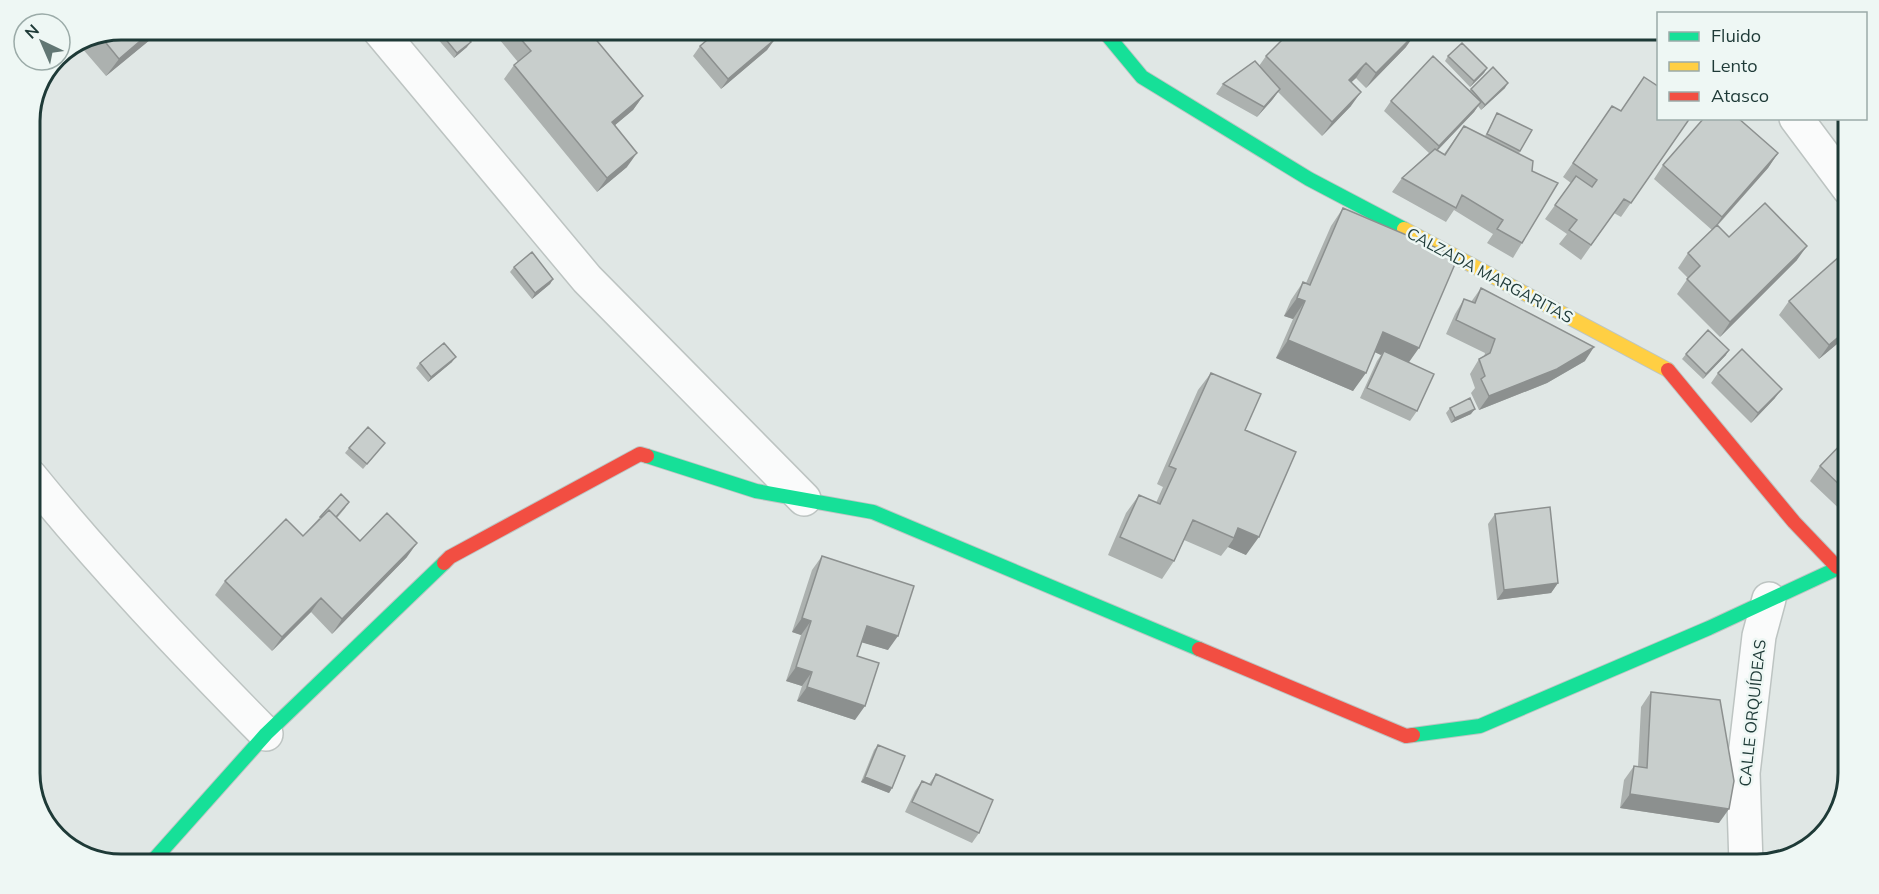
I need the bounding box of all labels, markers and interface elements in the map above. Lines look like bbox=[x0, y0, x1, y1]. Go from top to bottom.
north arrow bbox=[12, 12, 72, 72]
legend bbox=[1657, 12, 1867, 120]
text: N bbox=[20, 20, 43, 43]
text: Fluido bbox=[1711, 24, 1761, 47]
text: Lento bbox=[1711, 54, 1758, 77]
text: Atasco bbox=[1711, 84, 1769, 107]
street label: CALZADA MARGARITAS bbox=[1404, 223, 1576, 327]
street label: CALLE ORQUÍDEAS bbox=[1734, 638, 1770, 788]

